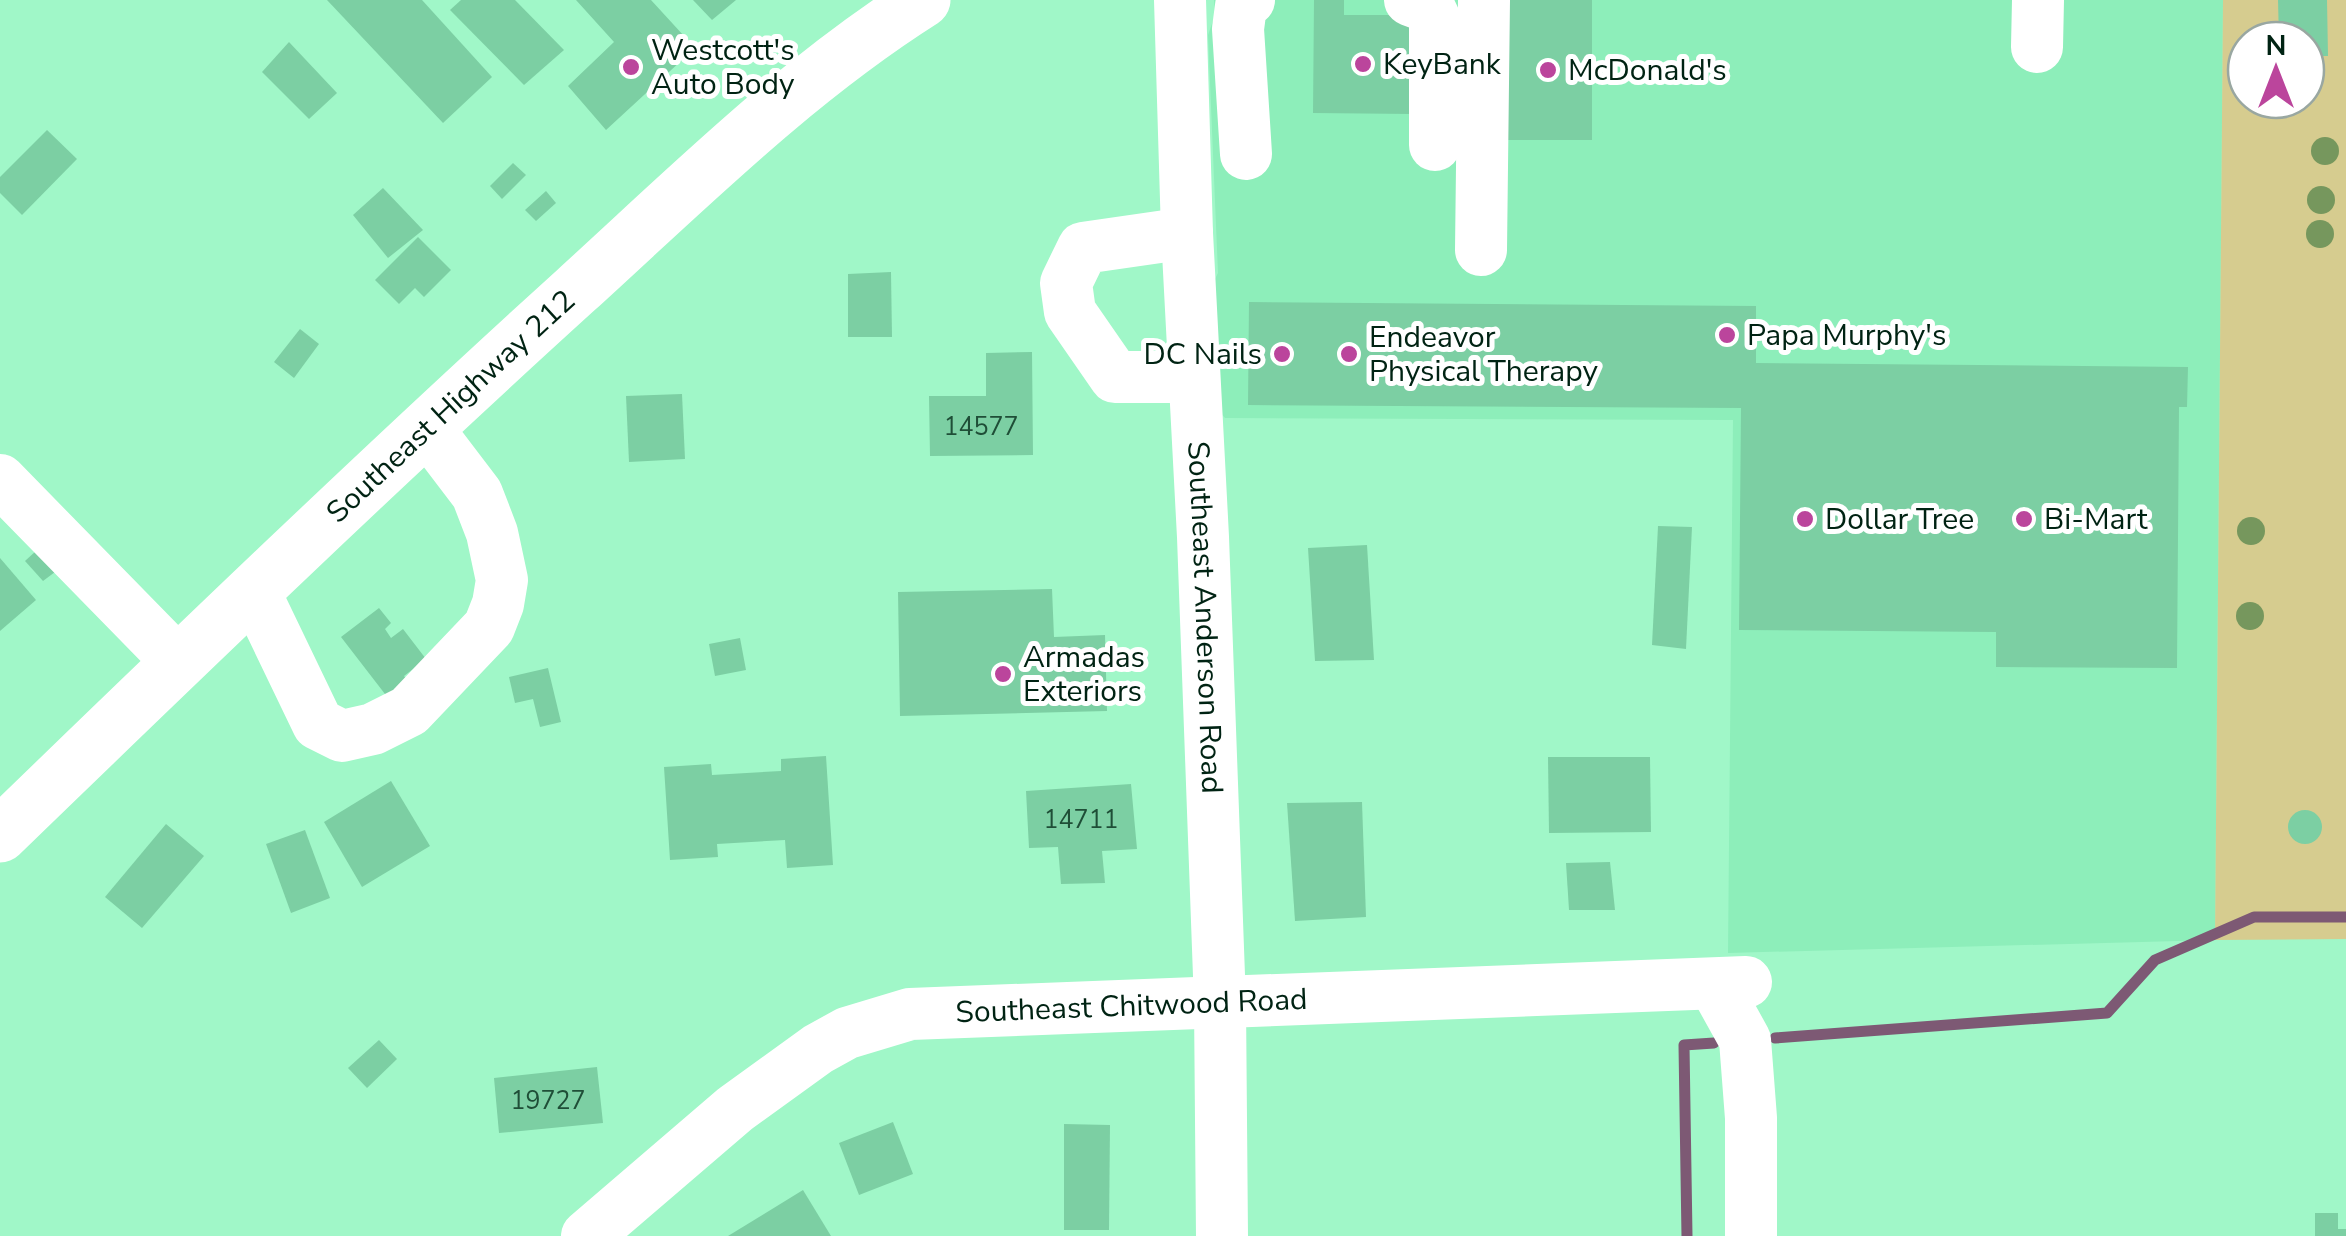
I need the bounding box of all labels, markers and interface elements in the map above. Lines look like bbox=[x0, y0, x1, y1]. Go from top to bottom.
north arrow bbox=[2226, 20, 2326, 120]
text: N bbox=[2266, 27, 2286, 65]
place label: Westcott's Auto Body bbox=[651, 30, 795, 105]
place label: KeyBank bbox=[1383, 44, 1502, 85]
place label: McDonald's bbox=[1568, 50, 1727, 91]
marker: KeyBank bbox=[1352, 53, 1374, 75]
marker: Westcott's Auto Body bbox=[620, 56, 642, 78]
marker: McDonald's bbox=[1537, 59, 1559, 81]
street label: Southeast Highway 212 bbox=[317, 281, 584, 532]
place label: Papa Murphy's bbox=[1747, 315, 1946, 356]
place label: Endeavor Physical Therapy bbox=[1369, 317, 1598, 392]
marker: Papa Murphy's bbox=[1716, 324, 1738, 346]
place label: DC Nails bbox=[1144, 334, 1262, 375]
marker: DC Nails bbox=[1271, 343, 1293, 365]
marker: Endeavor Physical Therapy bbox=[1338, 343, 1360, 365]
house number: 14577 bbox=[943, 410, 1019, 444]
street label: Southeast Anderson Road bbox=[1177, 440, 1232, 794]
place label: Dollar Tree bbox=[1825, 499, 1974, 540]
place label: Bi-Mart bbox=[2044, 499, 2148, 540]
marker: Dollar Tree bbox=[1794, 508, 1816, 530]
marker: Bi-Mart bbox=[2013, 508, 2035, 530]
place label: Armadas Exteriors bbox=[1023, 637, 1145, 712]
marker: Armadas Exteriors bbox=[992, 663, 1014, 685]
house number: 14711 bbox=[1043, 803, 1119, 837]
street label: Southeast Chitwood Road bbox=[955, 979, 1308, 1033]
house number: 19727 bbox=[510, 1084, 586, 1118]

